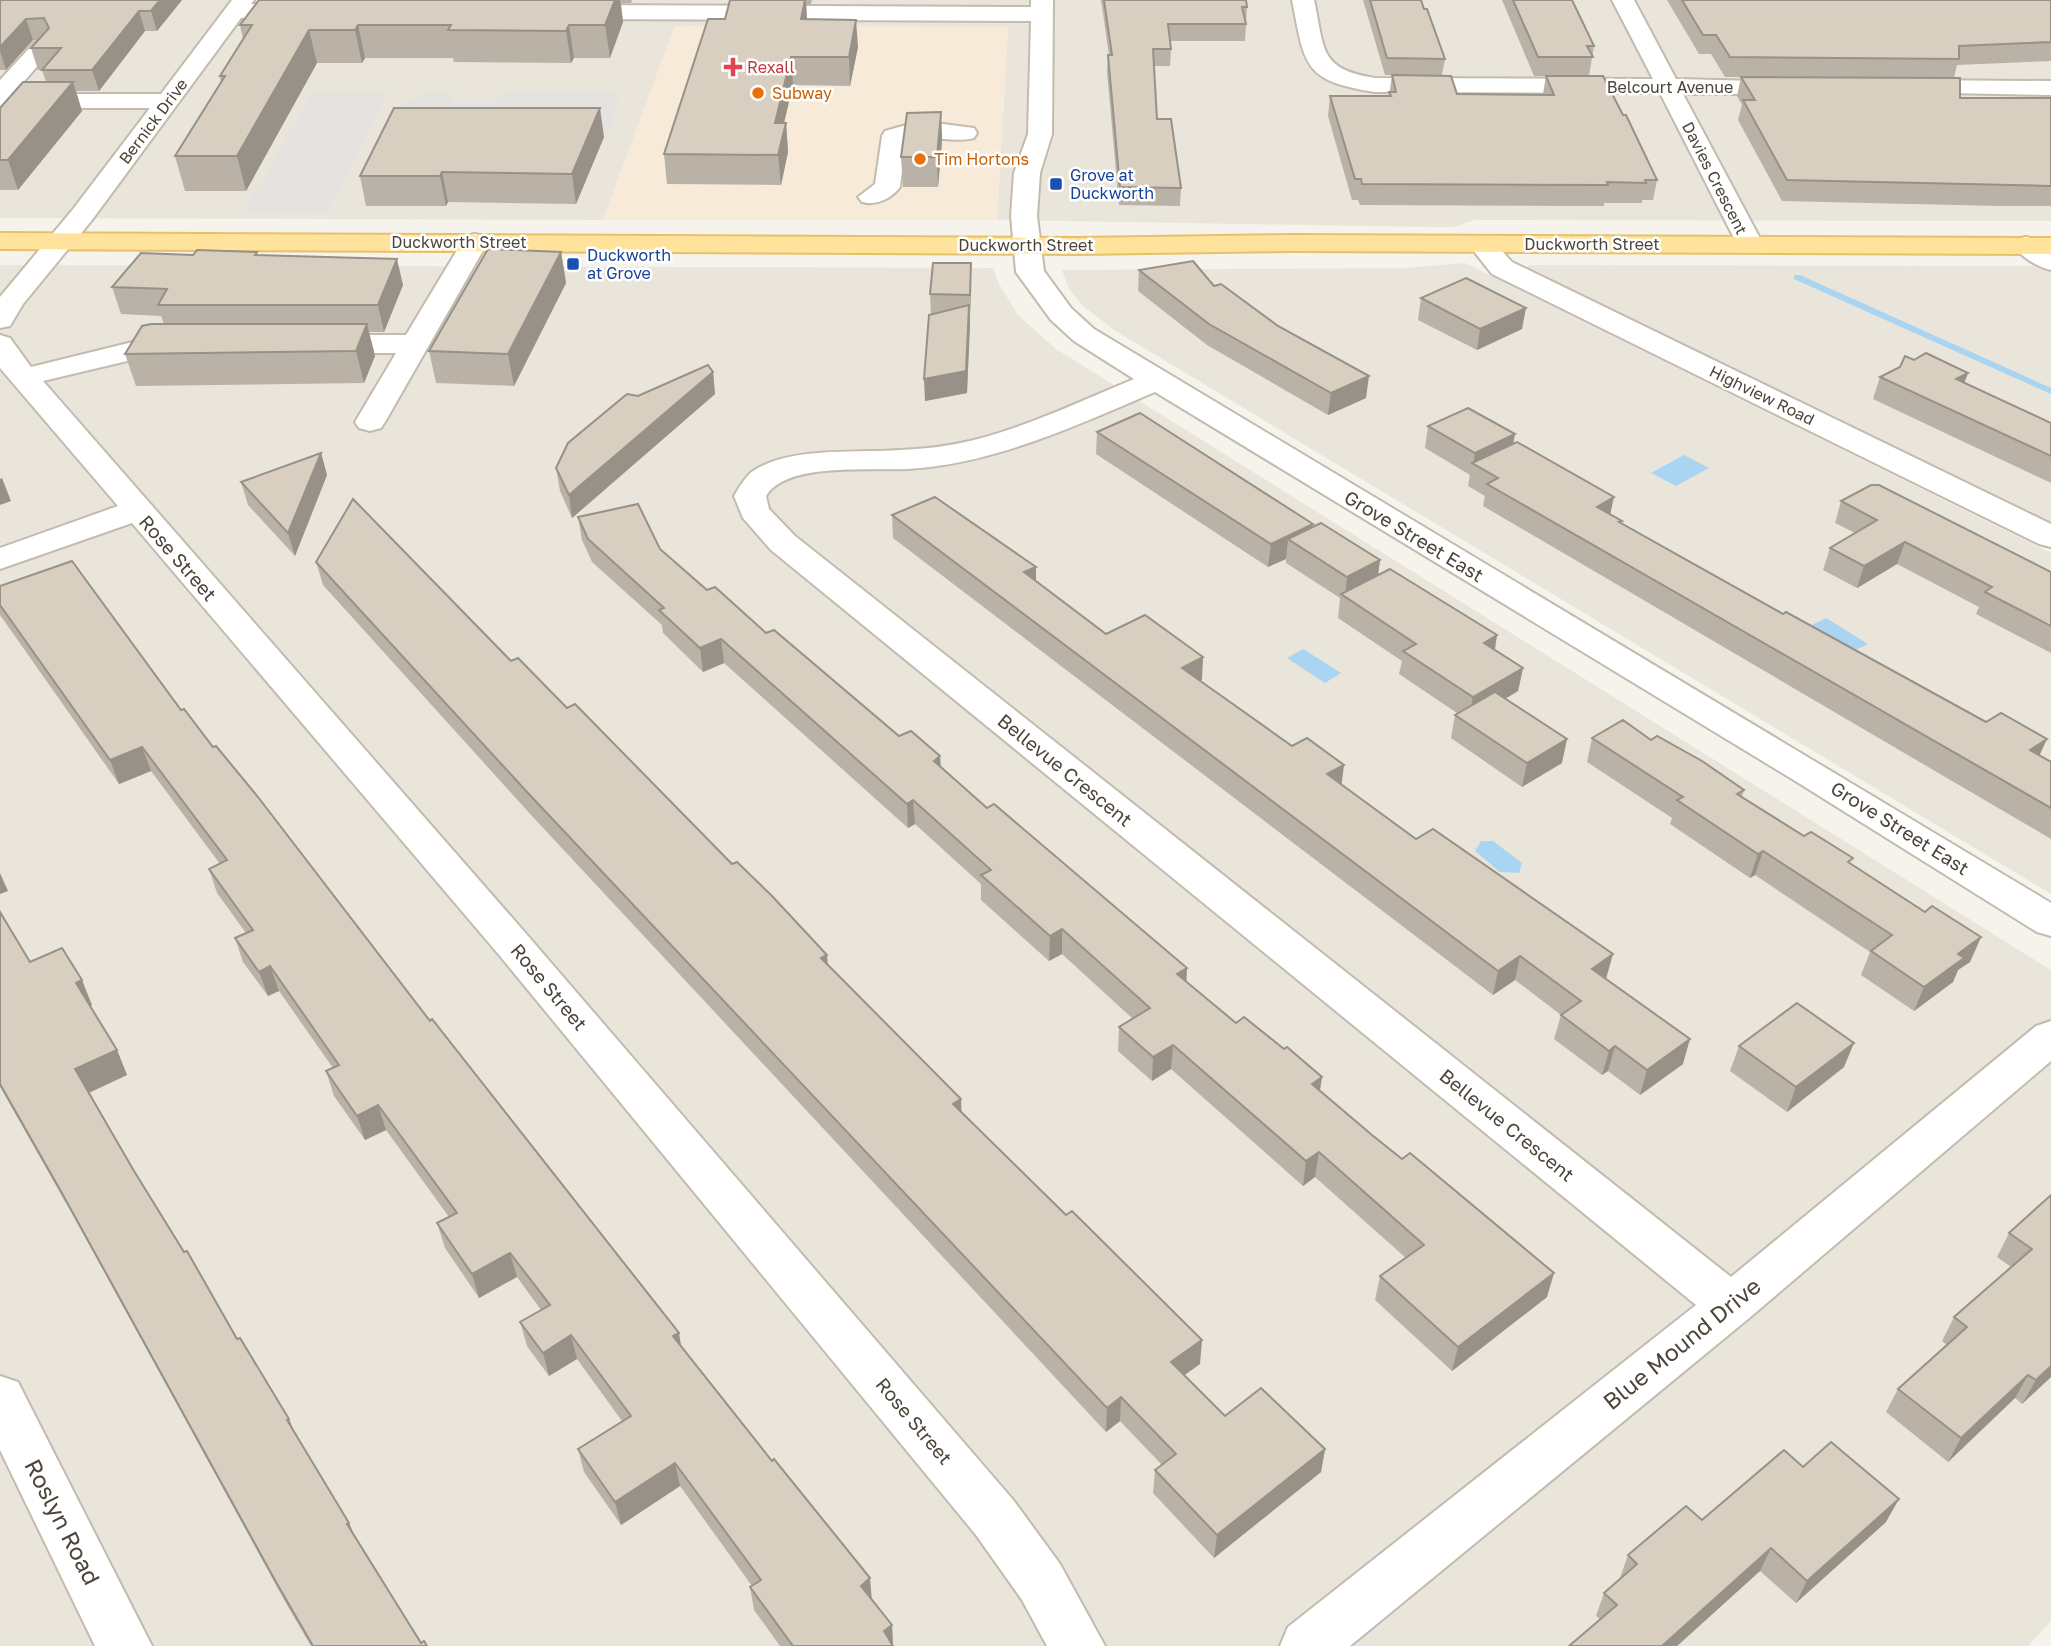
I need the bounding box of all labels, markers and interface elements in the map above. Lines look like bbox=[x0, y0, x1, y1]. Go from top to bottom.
place label: Rexall bbox=[747, 57, 795, 77]
marker: Rexall bbox=[725, 59, 741, 75]
street label: Bernick Drive bbox=[114, 74, 192, 168]
street label: Belcourt Avenue bbox=[1607, 77, 1733, 97]
place label: Subway bbox=[772, 83, 832, 103]
marker: Subway bbox=[750, 85, 766, 101]
street label: Davies Crescent bbox=[1678, 118, 1752, 238]
place label: Tim Hortons bbox=[934, 149, 1029, 169]
marker: Tim Hortons bbox=[912, 151, 928, 167]
place label: Grove at Duckworth bbox=[1070, 165, 1154, 203]
marker: Grove at Duckworth bbox=[1048, 176, 1064, 192]
street label: Duckworth Street bbox=[391, 232, 527, 252]
street label: Duckworth Street bbox=[1524, 234, 1660, 254]
street label: Duckworth Street bbox=[958, 235, 1094, 255]
place label: Duckworth at Grove bbox=[587, 245, 671, 283]
marker: Duckworth at Grove bbox=[565, 256, 581, 272]
street label: Highview Road bbox=[1706, 361, 1818, 429]
street label: Grove Street East bbox=[1340, 485, 1488, 586]
street label: Rose Street bbox=[135, 510, 222, 605]
street label: Bellevue Crescent bbox=[994, 708, 1137, 831]
street label: Grove Street East bbox=[1827, 776, 1974, 879]
street label: Rose Street bbox=[506, 939, 592, 1035]
street label: Bellevue Crescent bbox=[1436, 1063, 1579, 1186]
street label: Blue Mound Drive bbox=[1597, 1271, 1766, 1415]
street label: Rose Street bbox=[871, 1373, 957, 1469]
street label: Roslyn Road bbox=[19, 1454, 107, 1589]

